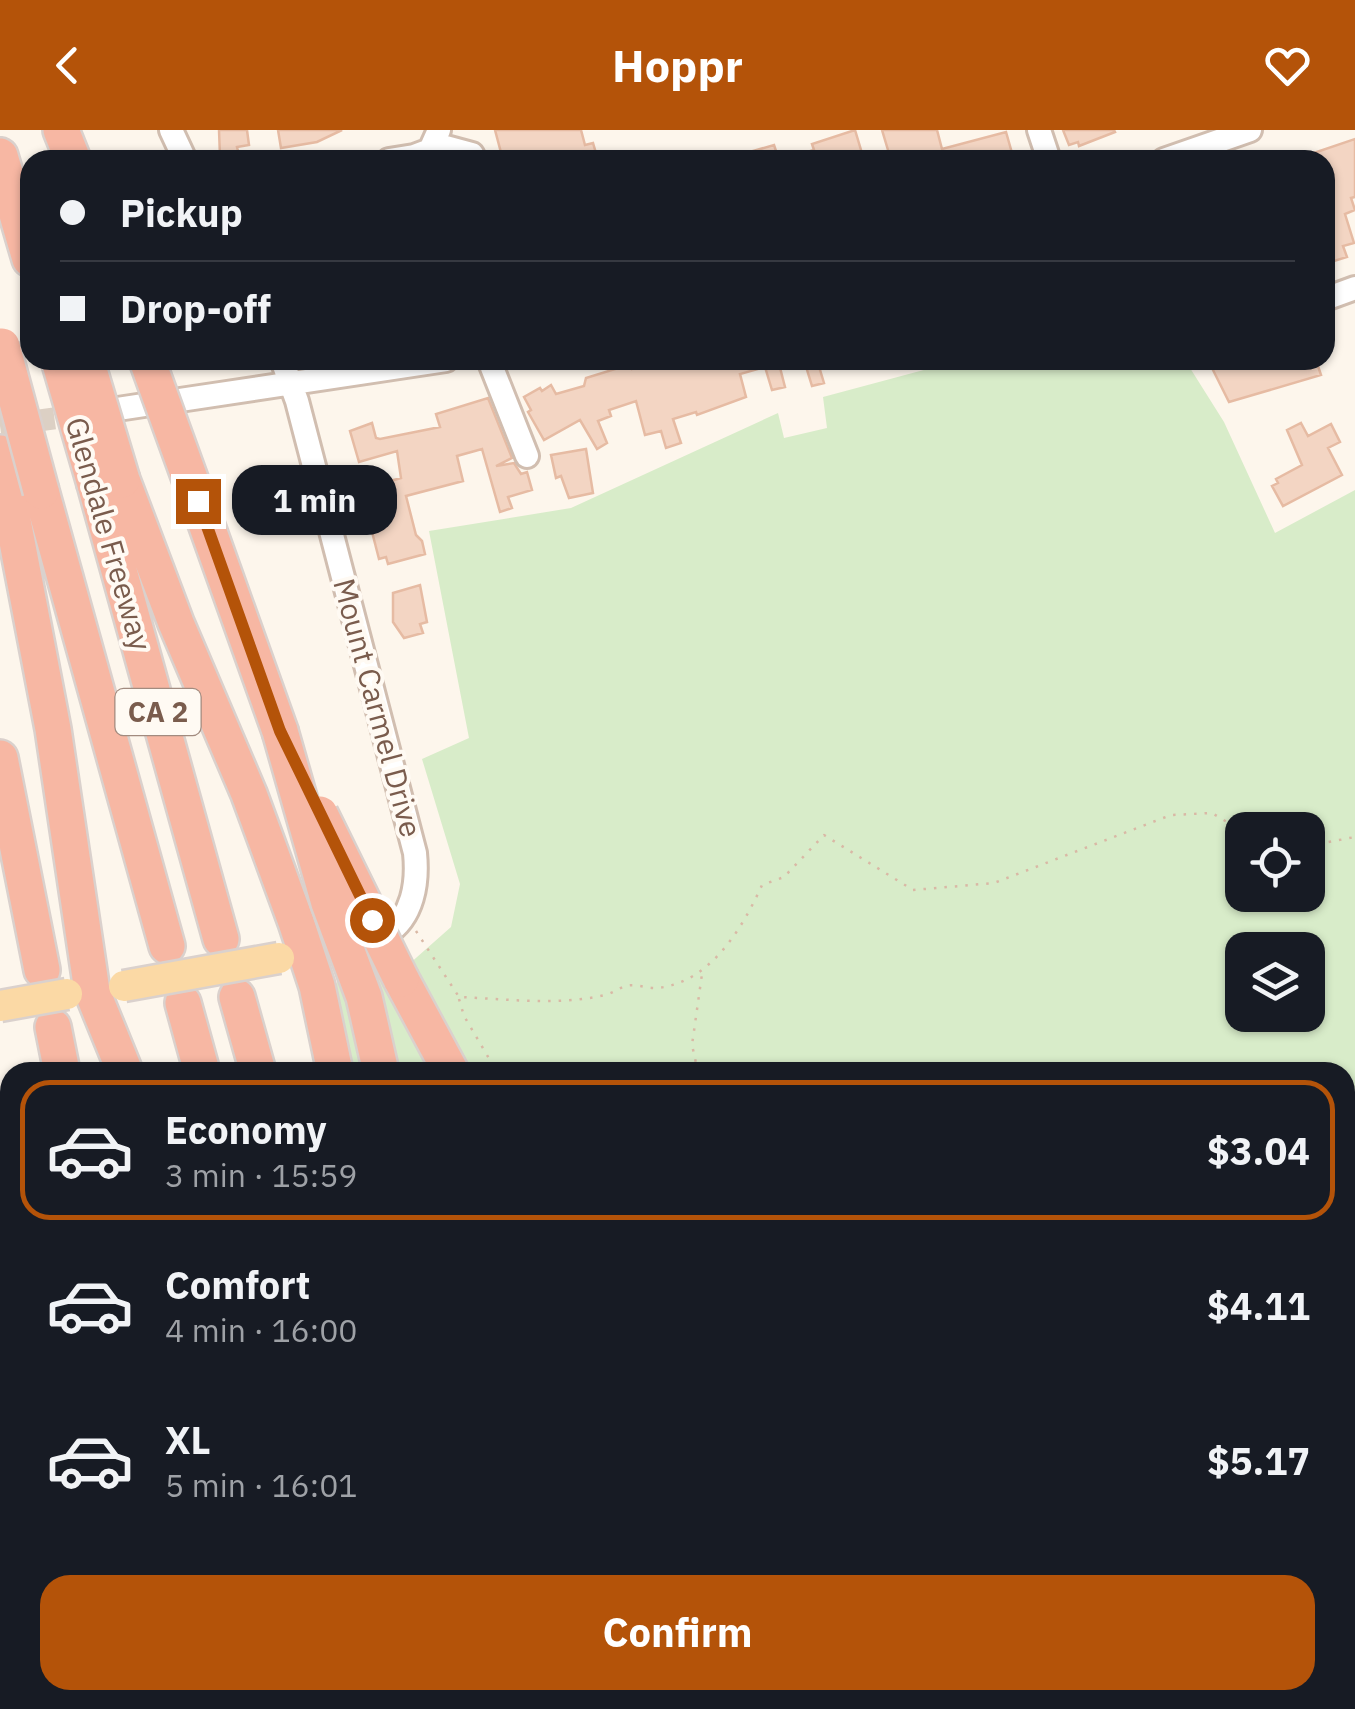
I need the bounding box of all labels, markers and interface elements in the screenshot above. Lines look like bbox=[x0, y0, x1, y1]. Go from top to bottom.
text: Hoppr bbox=[612, 36, 743, 94]
icon: back bbox=[40, 38, 95, 93]
icon: heart bbox=[1260, 38, 1315, 93]
text: Pickup bbox=[120, 188, 243, 237]
text: Drop-off bbox=[120, 284, 271, 333]
street label: Glendale Freeway bbox=[57, 412, 161, 655]
callout: 1 min bbox=[233, 466, 398, 536]
route end bbox=[176, 479, 221, 524]
text: 1 min bbox=[273, 479, 356, 521]
street label: Mount Carmel Drive bbox=[325, 574, 432, 841]
road number: CA 2 bbox=[116, 689, 200, 735]
map controls bbox=[1225, 812, 1325, 1032]
button: locate bbox=[1225, 812, 1325, 912]
route start bbox=[350, 898, 395, 943]
button: layers bbox=[1225, 932, 1325, 1032]
icon: car bbox=[45, 1105, 135, 1195]
text: Economy bbox=[165, 1105, 327, 1154]
text: $3.04 bbox=[1207, 1126, 1310, 1175]
text: 3 min · 15:59 bbox=[165, 1154, 358, 1196]
icon: car bbox=[45, 1260, 135, 1350]
text: Comfort bbox=[165, 1260, 310, 1309]
text: $4.11 bbox=[1207, 1281, 1310, 1330]
text: 4 min · 16:00 bbox=[165, 1309, 358, 1351]
icon: car bbox=[45, 1415, 135, 1505]
text: XL bbox=[165, 1415, 211, 1464]
text: $5.17 bbox=[1207, 1436, 1310, 1485]
text: 5 min · 16:01 bbox=[165, 1464, 358, 1506]
button: Confirm bbox=[40, 1575, 1315, 1690]

